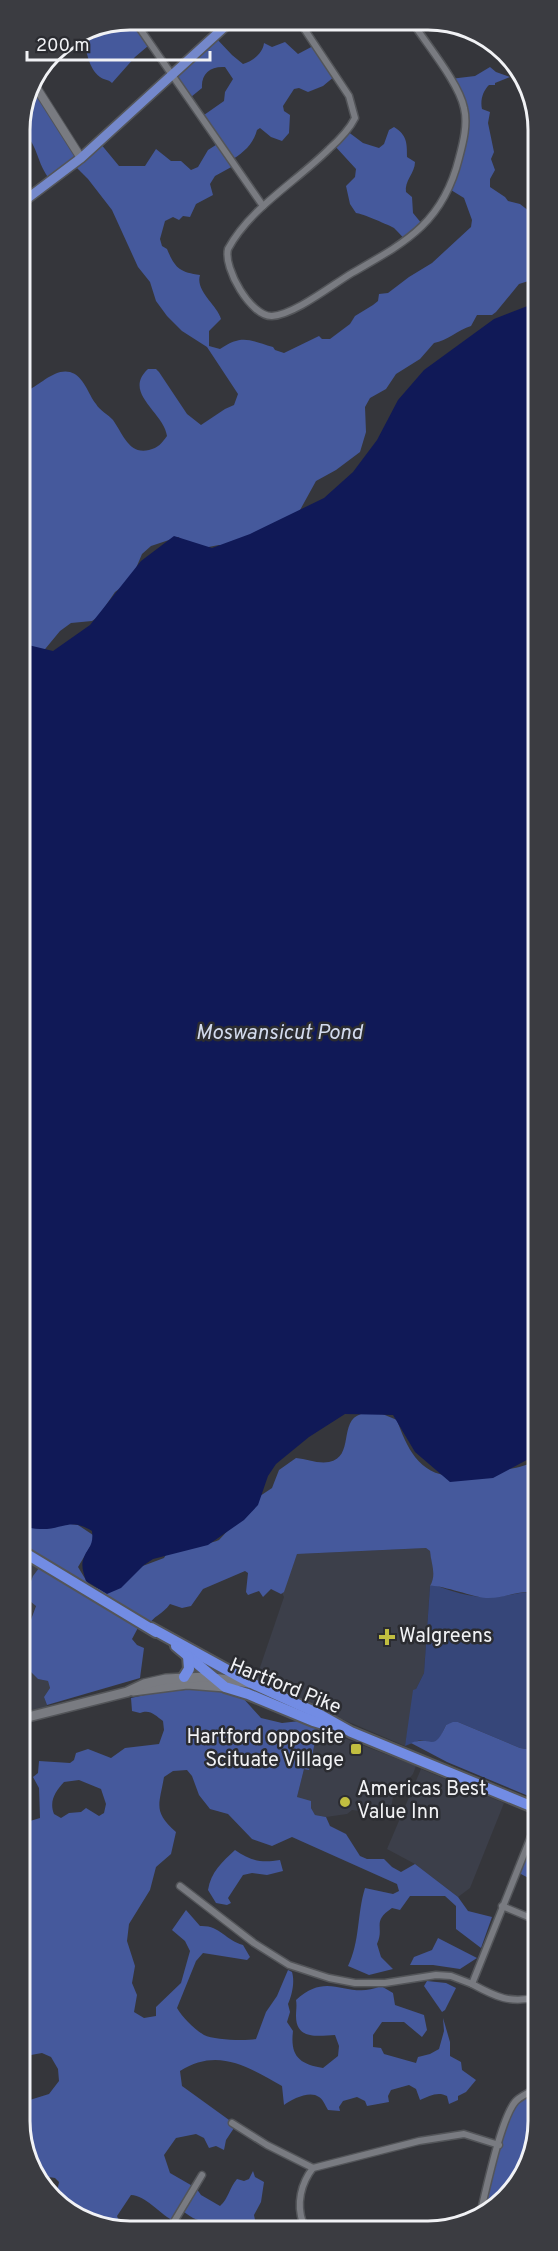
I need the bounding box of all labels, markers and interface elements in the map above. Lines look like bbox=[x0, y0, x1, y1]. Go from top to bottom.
scale bar bbox=[27, 24, 210, 62]
text: 200 m bbox=[36, 35, 89, 58]
water label: Moswansicut Pond bbox=[196, 1020, 364, 1047]
place label: Walgreens bbox=[399, 1624, 492, 1650]
marker: Walgreens bbox=[380, 1630, 394, 1644]
street label: Hartford Pike bbox=[225, 1653, 345, 1721]
place label: Hartford opposite Scituate Village bbox=[187, 1725, 344, 1774]
marker: Hartford opposite Scituate Village bbox=[349, 1742, 363, 1756]
place label: Americas Best Value Inn bbox=[357, 1777, 487, 1826]
marker: Americas Best Value Inn bbox=[338, 1795, 352, 1809]

